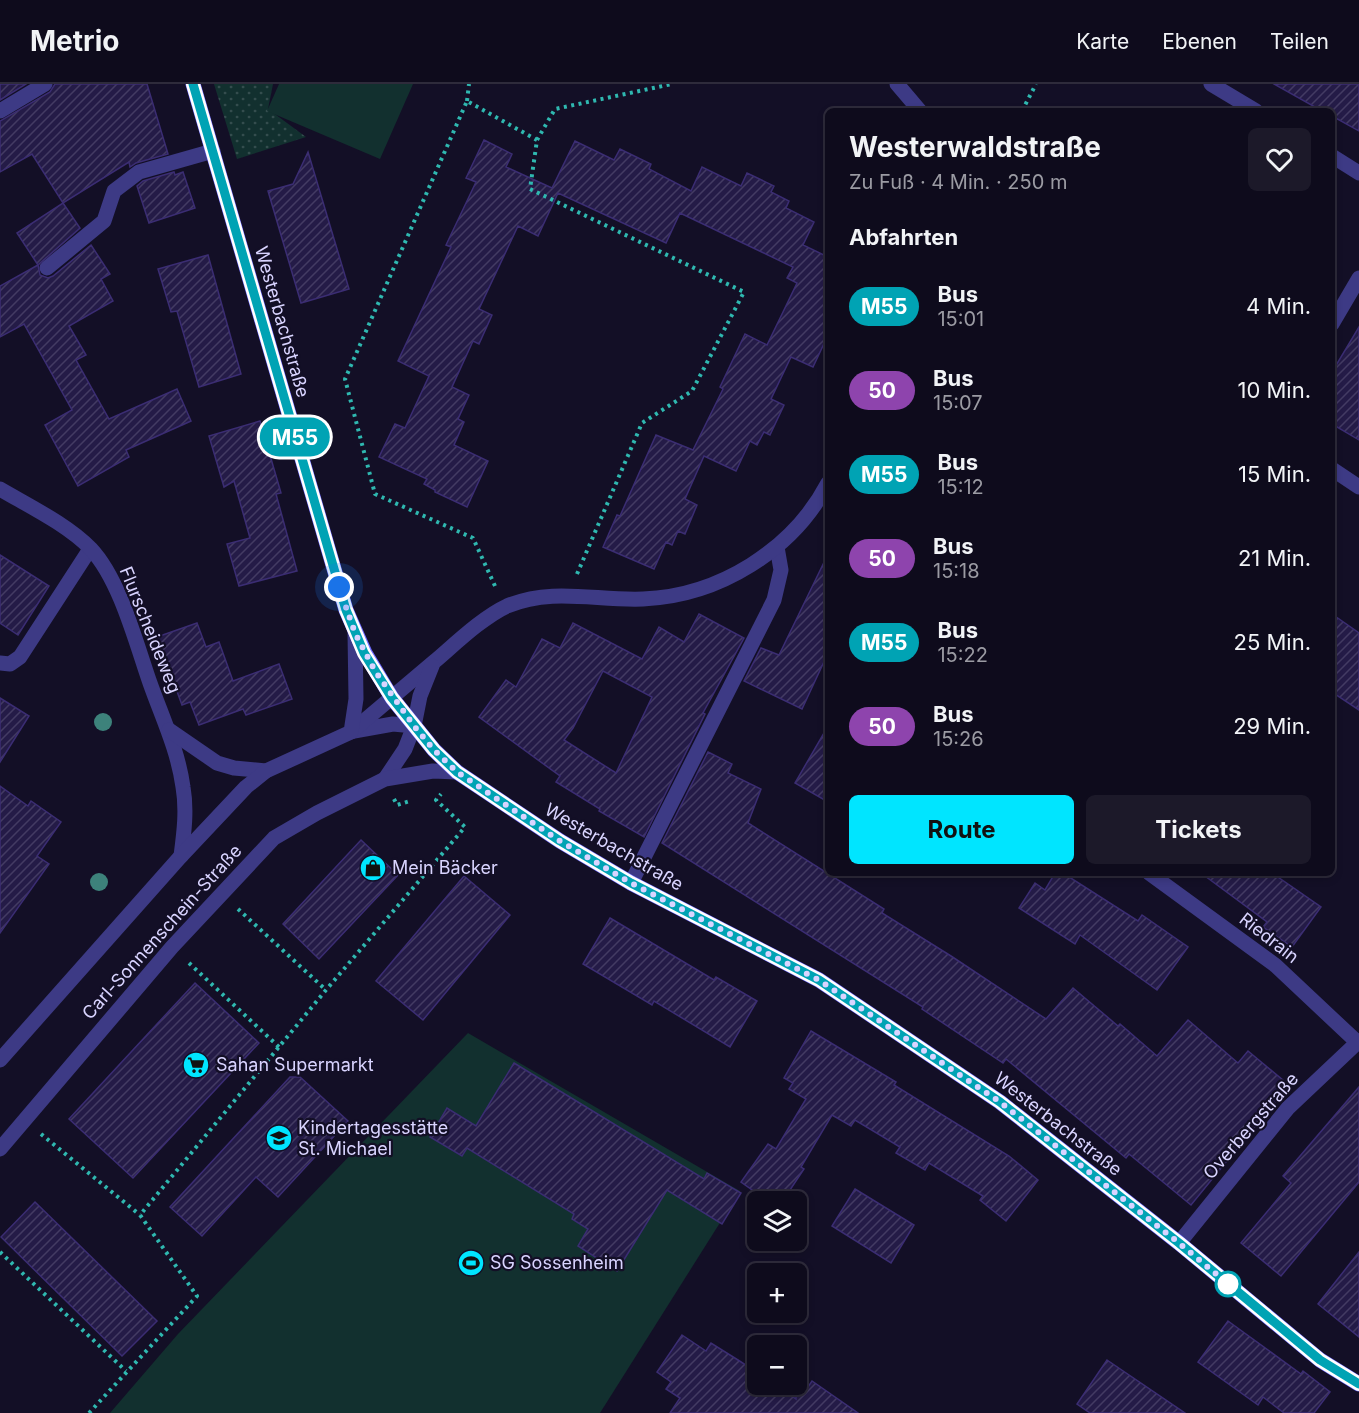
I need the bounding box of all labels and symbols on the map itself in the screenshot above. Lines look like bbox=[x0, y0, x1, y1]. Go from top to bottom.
street label: Westerbachstraße bbox=[251, 244, 314, 400]
line badge: M55 bbox=[260, 418, 330, 456]
street label: Flurscheideweg bbox=[115, 563, 185, 696]
your location bbox=[324, 572, 354, 602]
street label: Westerbachstraße bbox=[541, 798, 687, 895]
street label: Carl-Sonnenschein-Straße bbox=[78, 840, 246, 1023]
shop icon: Mein Bäcker bbox=[358, 853, 388, 883]
place label: Mein Bäcker bbox=[392, 857, 498, 878]
street label: Riedrain bbox=[1236, 908, 1303, 967]
supermarket icon: Sahan Supermarkt bbox=[181, 1050, 211, 1080]
place label: Sahan Supermarkt bbox=[216, 1054, 374, 1075]
street label: Westerbachstraße bbox=[990, 1067, 1126, 1180]
street label: Overbergstraße bbox=[1199, 1068, 1302, 1183]
place label: Kindertagesstätte St. Michael bbox=[298, 1117, 448, 1159]
school or university icon: Kindertagesstätte St. Michael bbox=[264, 1123, 294, 1153]
sports icon: SG Sossenheim bbox=[456, 1248, 486, 1278]
place label: SG Sossenheim bbox=[490, 1252, 624, 1273]
unlabelled marker bbox=[1215, 1271, 1241, 1297]

